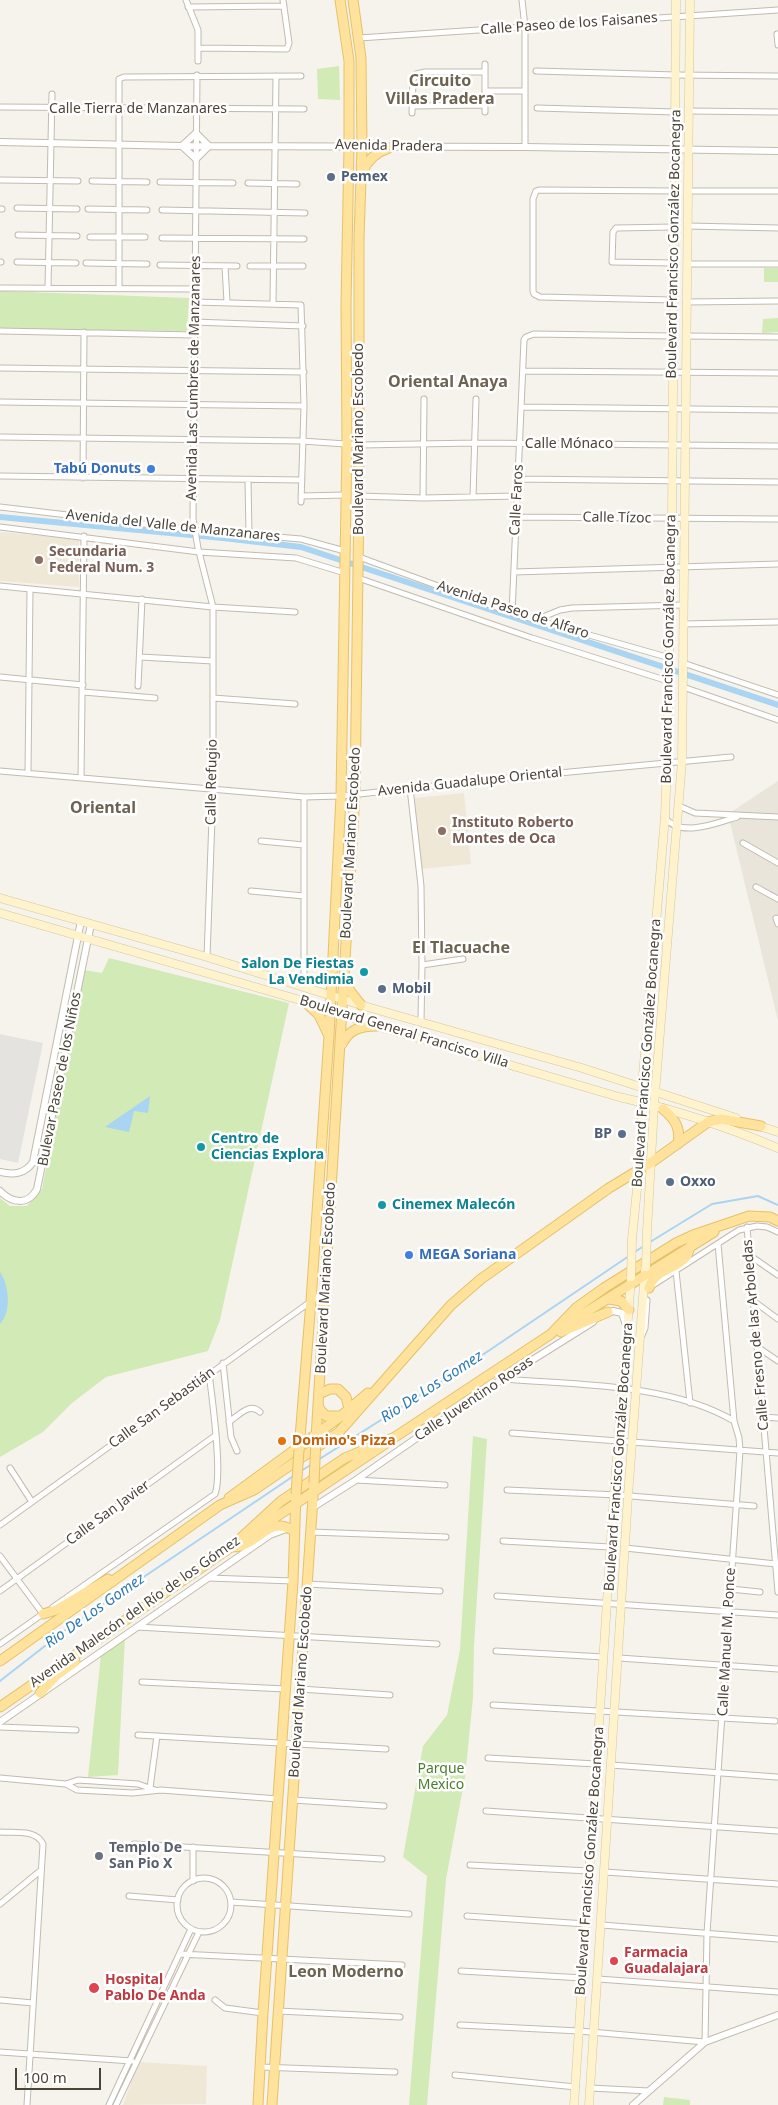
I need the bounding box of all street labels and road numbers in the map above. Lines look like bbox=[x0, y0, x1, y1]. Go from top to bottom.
street label: Calle Paseo de los Faisanes bbox=[480, 9, 658, 39]
street label: Calle Tierra de Manzanares bbox=[49, 101, 227, 117]
street label: Boulevard Francisco González Bocanegra bbox=[663, 109, 685, 379]
street label: Avenida Pradera bbox=[335, 137, 443, 155]
street label: Avenida Las Cumbres de Manzanares bbox=[183, 255, 205, 501]
street label: Boulevard Mariano Escobedo bbox=[351, 343, 367, 535]
street label: Calle Mónaco bbox=[525, 436, 613, 452]
street label: Calle Faros bbox=[507, 464, 527, 536]
street label: Avenida del Valle de Manzanares bbox=[65, 506, 281, 546]
street label: Calle Tízoc bbox=[583, 509, 651, 527]
street label: Boulevard Francisco González Bocanegra bbox=[658, 514, 680, 784]
street label: Avenida Paseo de Alfaro bbox=[435, 577, 591, 643]
street label: Calle Refugio bbox=[203, 739, 221, 825]
street label: Boulevard Mariano Escobedo bbox=[338, 747, 364, 939]
street label: Avenida Guadalupe Oriental bbox=[377, 764, 563, 800]
street label: Boulevard Francisco González Bocanegra bbox=[629, 918, 665, 1188]
street label: Bulevar Paseo de los Niños bbox=[35, 990, 85, 1168]
street label: Boulevard General Francisco Villa bbox=[297, 992, 511, 1072]
street label: Boulevard Mariano Escobedo bbox=[313, 1182, 339, 1374]
street label: Calle Fresno de las Arboledas bbox=[739, 1239, 773, 1431]
street label: Boulevard Francisco González Bocanegra bbox=[601, 1322, 637, 1592]
street label: Calle Juventino Rosas bbox=[411, 1353, 537, 1445]
street label: Calle San Sebastián bbox=[106, 1364, 218, 1452]
street label: Calle San Javier bbox=[63, 1477, 153, 1549]
street label: Avenida Malecón del Río de los Gómez bbox=[27, 1533, 243, 1691]
street label: Calle Manuel M. Ponce bbox=[715, 1567, 739, 1717]
street label: Boulevard Mariano Escobedo bbox=[286, 1586, 316, 1778]
street label: Boulevard Francisco González Bocanegra bbox=[572, 1726, 608, 1996]

